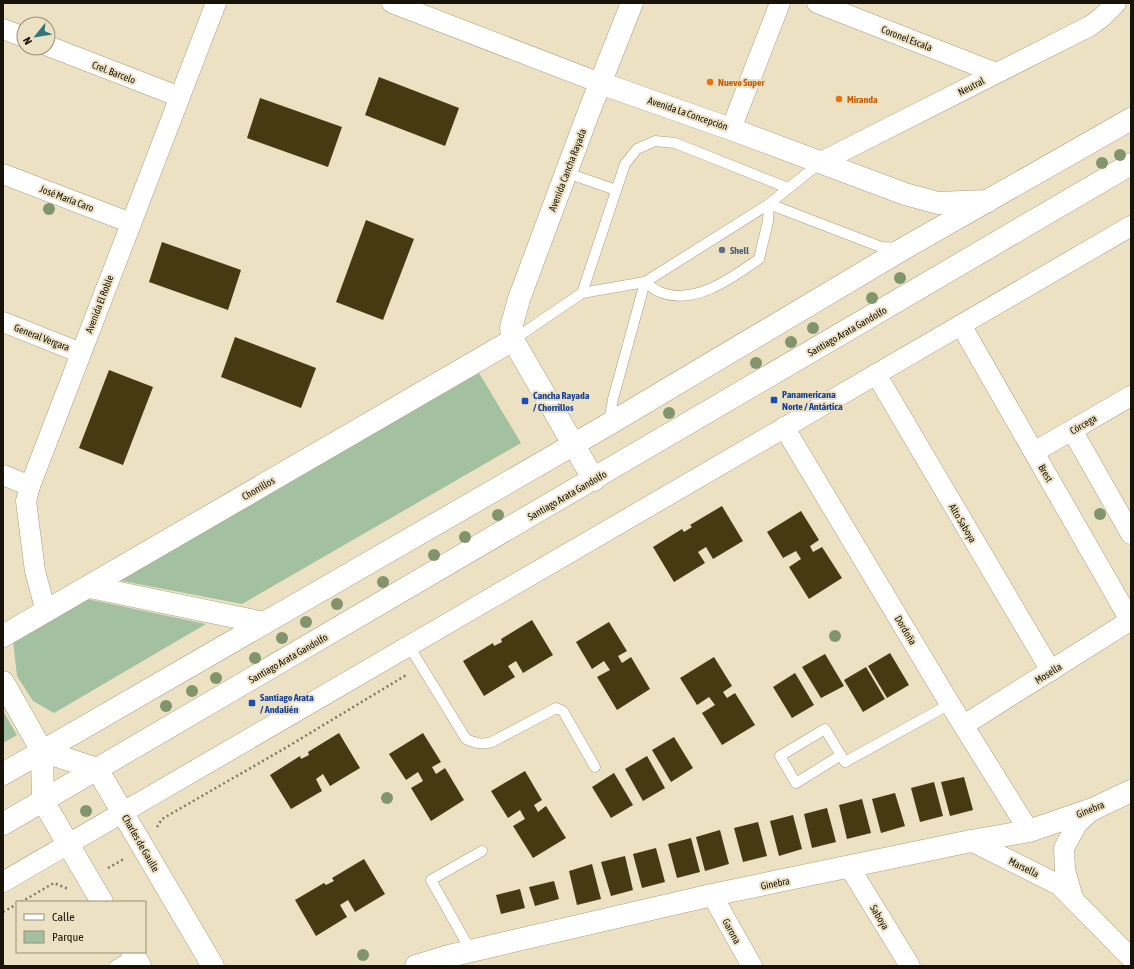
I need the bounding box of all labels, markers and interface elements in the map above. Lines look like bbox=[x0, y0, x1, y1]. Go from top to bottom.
north arrow bbox=[16, 16, 56, 56]
street label: Coronel Escala bbox=[880, 24, 934, 53]
text: N bbox=[21, 35, 34, 47]
street label: Crel. Barcelo bbox=[91, 59, 137, 86]
street label: Neutral bbox=[956, 75, 987, 98]
marker: Nuevo Super bbox=[705, 77, 715, 87]
place label: Nuevo Super bbox=[718, 77, 766, 88]
marker: Miranda bbox=[834, 94, 844, 104]
place label: Miranda bbox=[847, 94, 878, 105]
street label: Avenida La Concepción bbox=[646, 95, 729, 132]
street label: Avenida Cancha Rayada bbox=[547, 127, 588, 213]
street label: José María Caro bbox=[38, 183, 96, 214]
marker: Shell bbox=[717, 245, 727, 255]
place label: Shell bbox=[730, 245, 749, 256]
street label: Avenida El Roble bbox=[83, 273, 116, 335]
street label: Santiago Arata Gandolfo bbox=[806, 304, 889, 359]
street label: General Vergara bbox=[12, 322, 71, 353]
place label: Panamericana Norte / Antártica bbox=[782, 389, 843, 412]
place label: Cancha Rayada / Chorrillos bbox=[533, 390, 590, 413]
marker: Panamericana Norte / Antártica bbox=[769, 395, 779, 405]
marker: Cancha Rayada / Chorrillos bbox=[520, 396, 530, 406]
street label: Córcega bbox=[1068, 412, 1099, 436]
street label: Brest bbox=[1036, 462, 1055, 484]
street label: Santiago Arata Gandolfo bbox=[526, 468, 609, 523]
street label: Chorrillos bbox=[240, 475, 277, 502]
street label: Alto Saboya bbox=[947, 502, 979, 545]
street label: Dordoña bbox=[893, 614, 919, 647]
street label: Santiago Arata Gandolfo bbox=[247, 631, 330, 686]
street label: Mosella bbox=[1033, 661, 1064, 686]
place label: Santiago Arata / Andalién bbox=[260, 692, 314, 715]
marker: Santiago Arata / Andalién bbox=[247, 698, 257, 708]
street label: Ginebra bbox=[1075, 799, 1106, 820]
street label: Charles de Gaulle bbox=[120, 813, 162, 874]
street label: Marsella bbox=[1007, 855, 1041, 880]
street label: Ginebra bbox=[760, 875, 791, 892]
legend bbox=[16, 901, 146, 953]
street label: Saboya bbox=[868, 903, 891, 932]
text: Calle bbox=[52, 910, 75, 924]
street label: Garona bbox=[720, 917, 743, 946]
text: Parque bbox=[52, 930, 84, 944]

